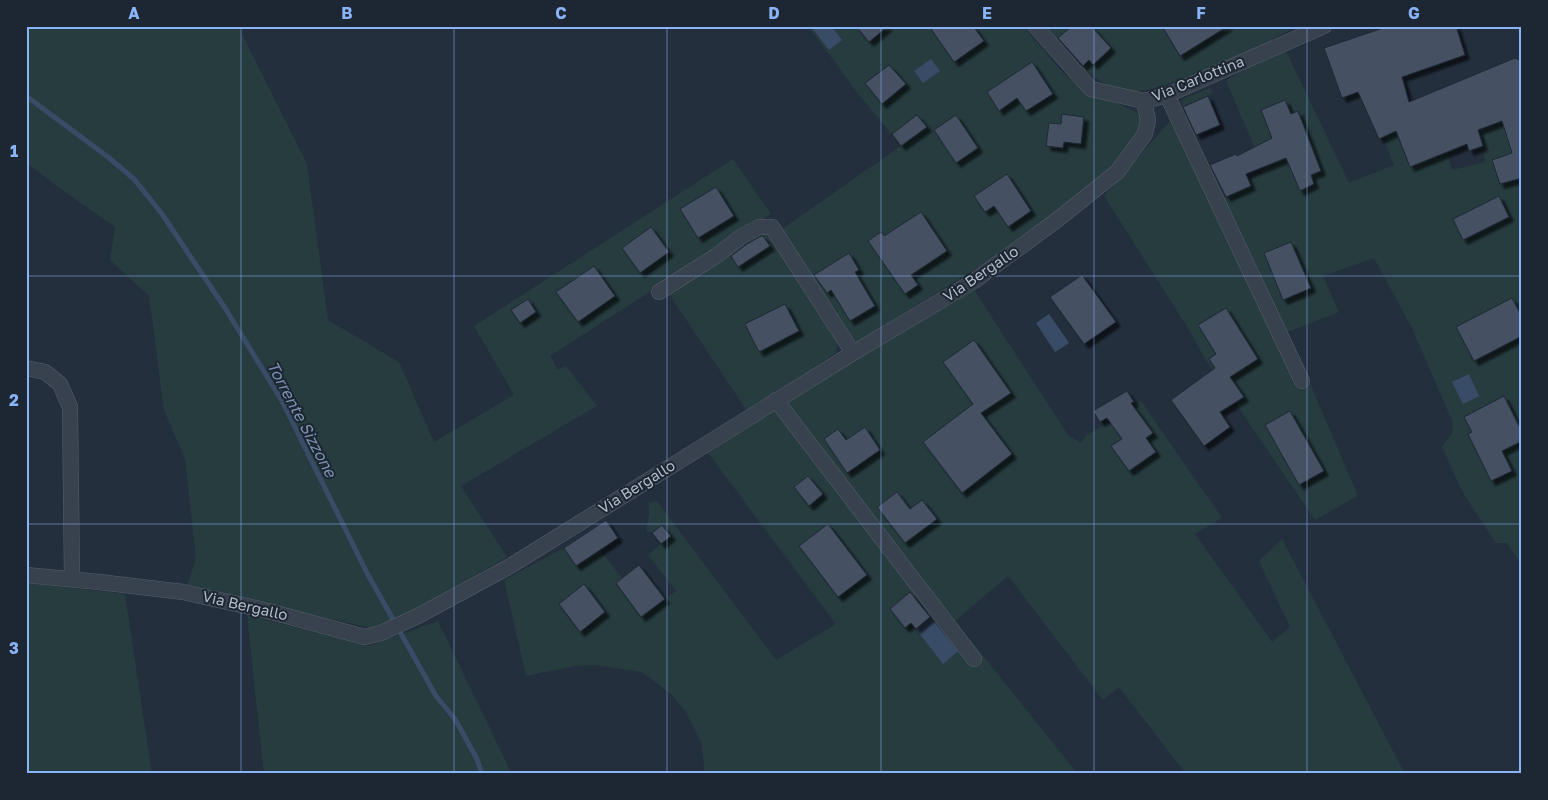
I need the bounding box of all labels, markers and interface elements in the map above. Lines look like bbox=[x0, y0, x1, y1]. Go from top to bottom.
text: A bbox=[128, 3, 140, 23]
text: B bbox=[341, 3, 353, 23]
text: C bbox=[555, 3, 567, 23]
text: D bbox=[768, 3, 780, 23]
text: E bbox=[982, 3, 992, 23]
text: F bbox=[1196, 3, 1206, 23]
text: G bbox=[1408, 3, 1420, 23]
street label: Via Carlottina bbox=[1149, 51, 1246, 105]
text: 1 bbox=[10, 141, 18, 161]
street label: Via Bergallo bbox=[939, 241, 1021, 305]
water label: Torrente Sizzone bbox=[263, 357, 342, 482]
text: 2 bbox=[9, 390, 19, 410]
street label: Via Bergallo bbox=[595, 455, 678, 517]
street label: Via Bergallo bbox=[201, 586, 290, 624]
text: 3 bbox=[9, 638, 19, 658]

